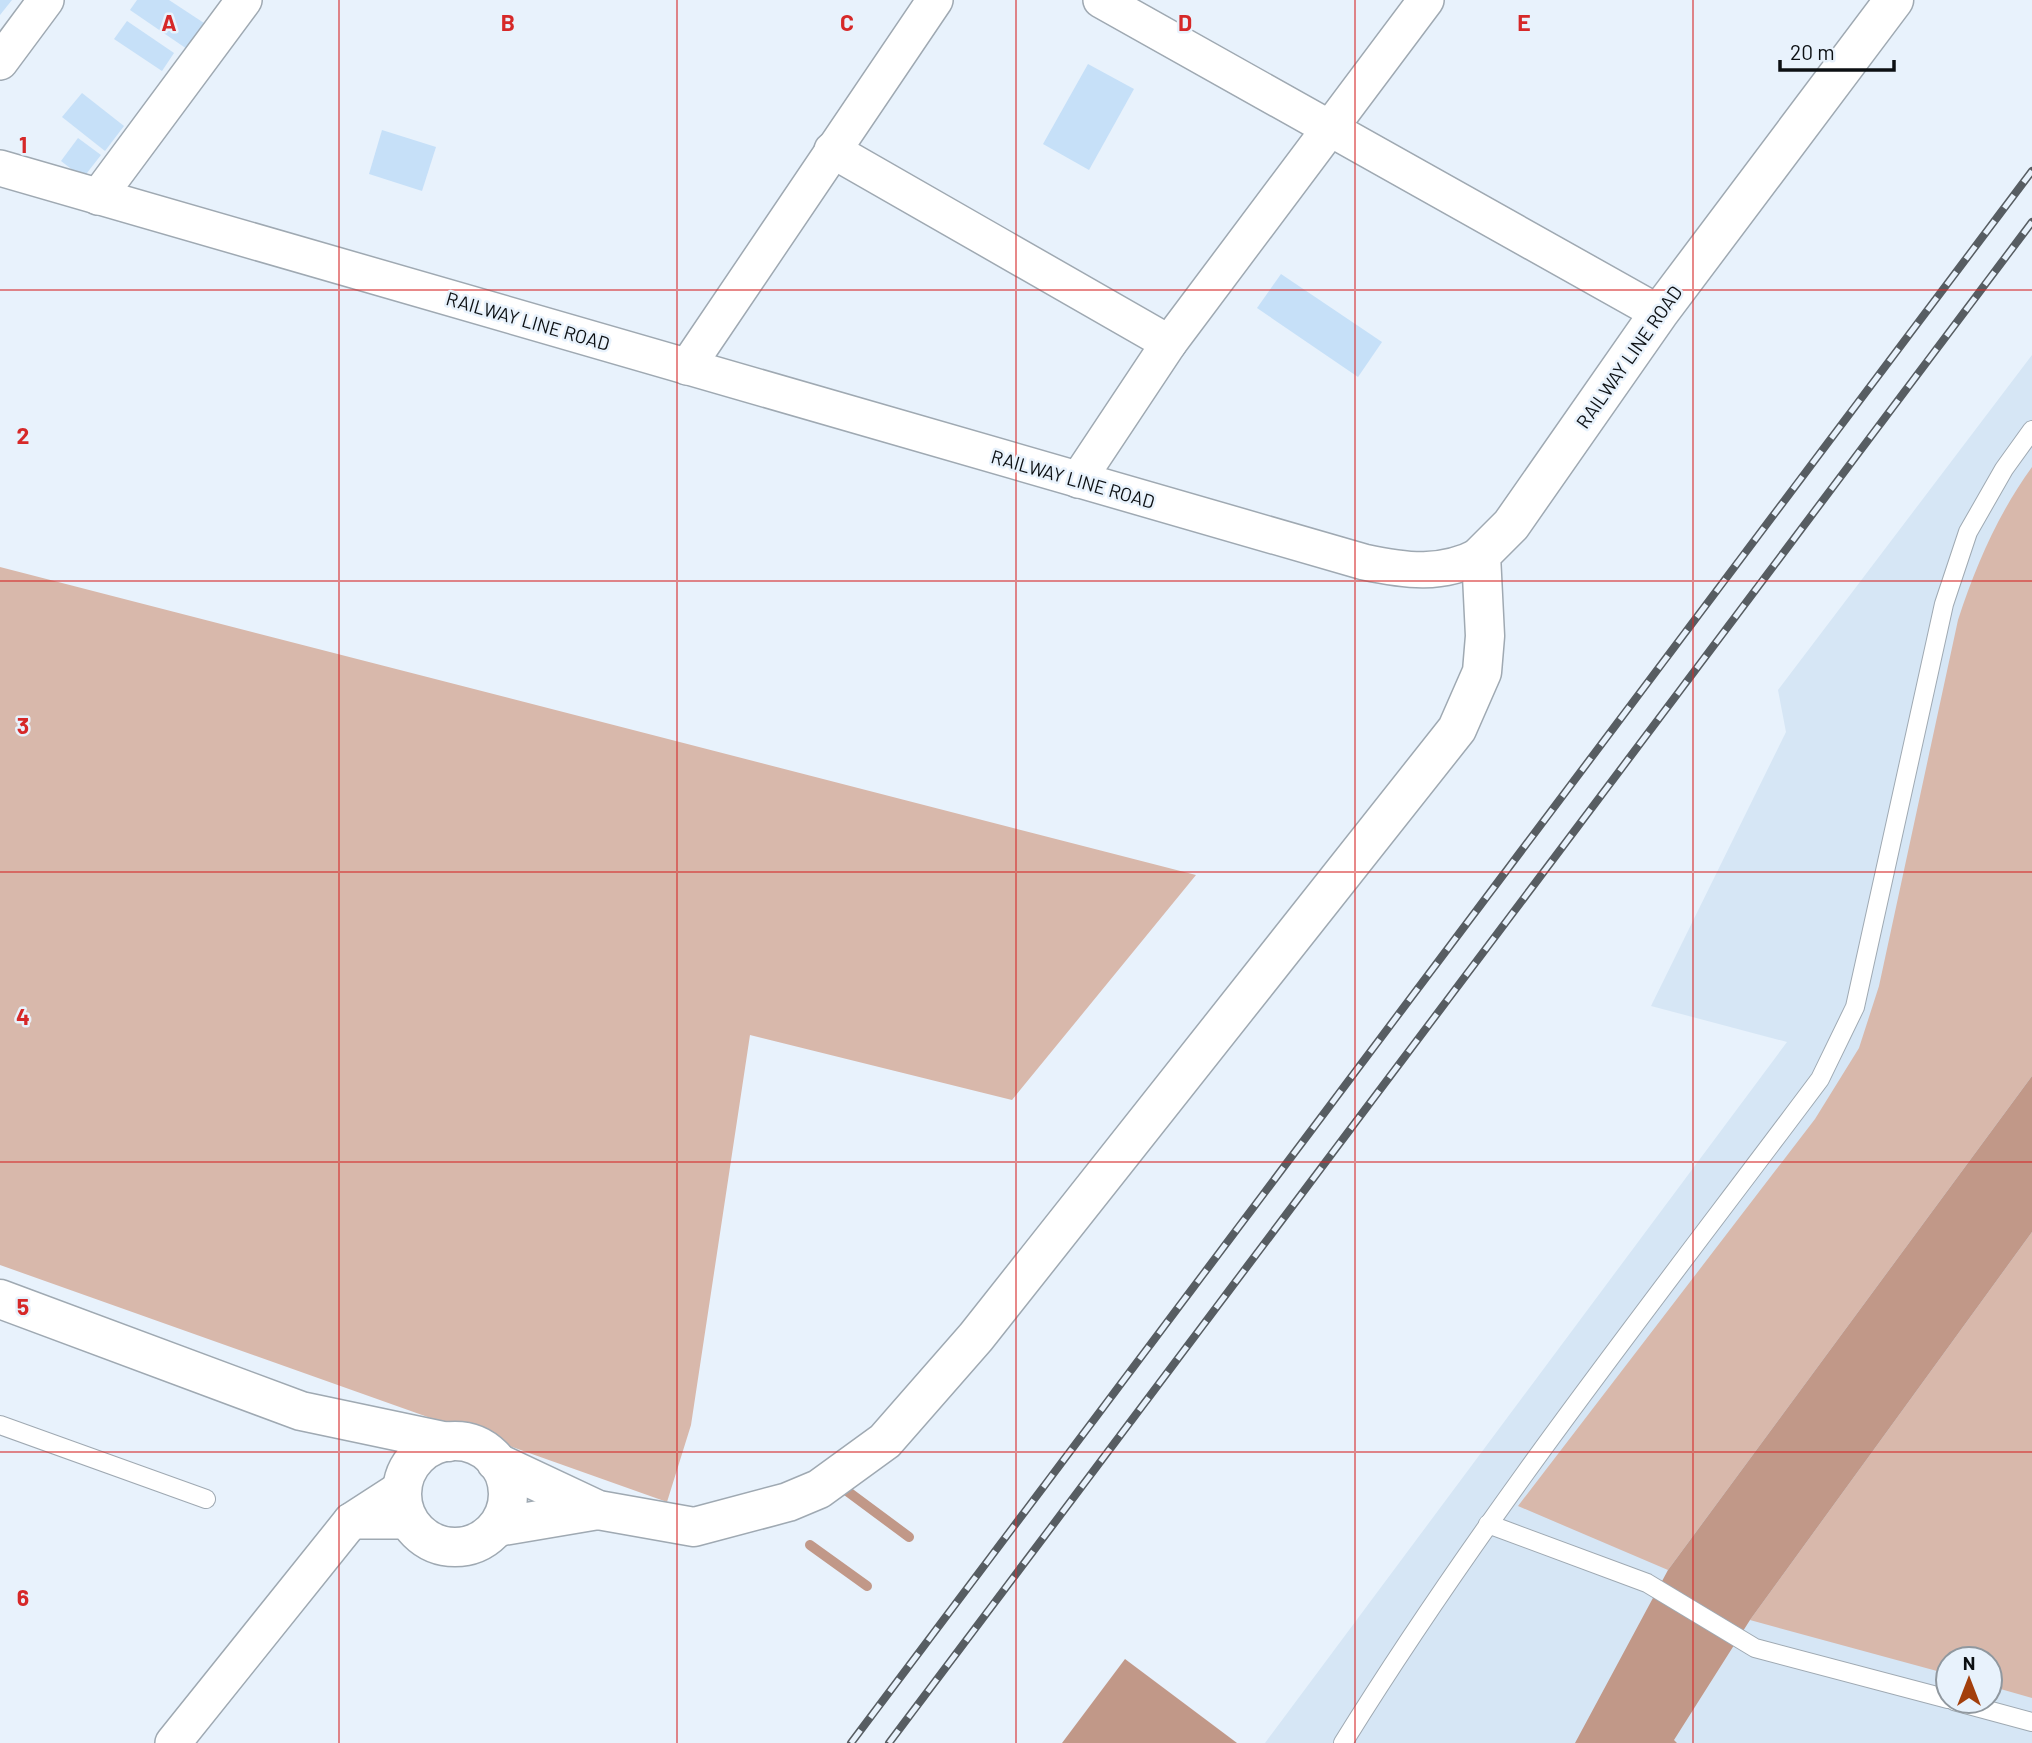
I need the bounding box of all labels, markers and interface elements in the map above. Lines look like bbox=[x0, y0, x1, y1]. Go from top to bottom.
text: A bbox=[161, 8, 177, 36]
text: B bbox=[501, 8, 515, 36]
text: C bbox=[840, 8, 854, 36]
text: D bbox=[1178, 8, 1192, 36]
text: E bbox=[1517, 8, 1531, 36]
scale bar bbox=[1780, 28, 1894, 72]
text: 20 m bbox=[1790, 39, 1835, 64]
text: 1 bbox=[19, 130, 27, 158]
street label: RAILWAY LINE ROAD bbox=[1571, 281, 1686, 433]
street label: RAILWAY LINE ROAD bbox=[444, 286, 613, 355]
text: 2 bbox=[17, 421, 29, 449]
street label: RAILWAY LINE ROAD bbox=[989, 444, 1158, 513]
text: 3 bbox=[17, 711, 29, 739]
text: 4 bbox=[16, 1002, 30, 1030]
text: 5 bbox=[17, 1292, 29, 1320]
text: 6 bbox=[17, 1583, 29, 1611]
north arrow bbox=[1934, 1645, 2004, 1715]
text: N bbox=[1963, 1651, 1975, 1674]

